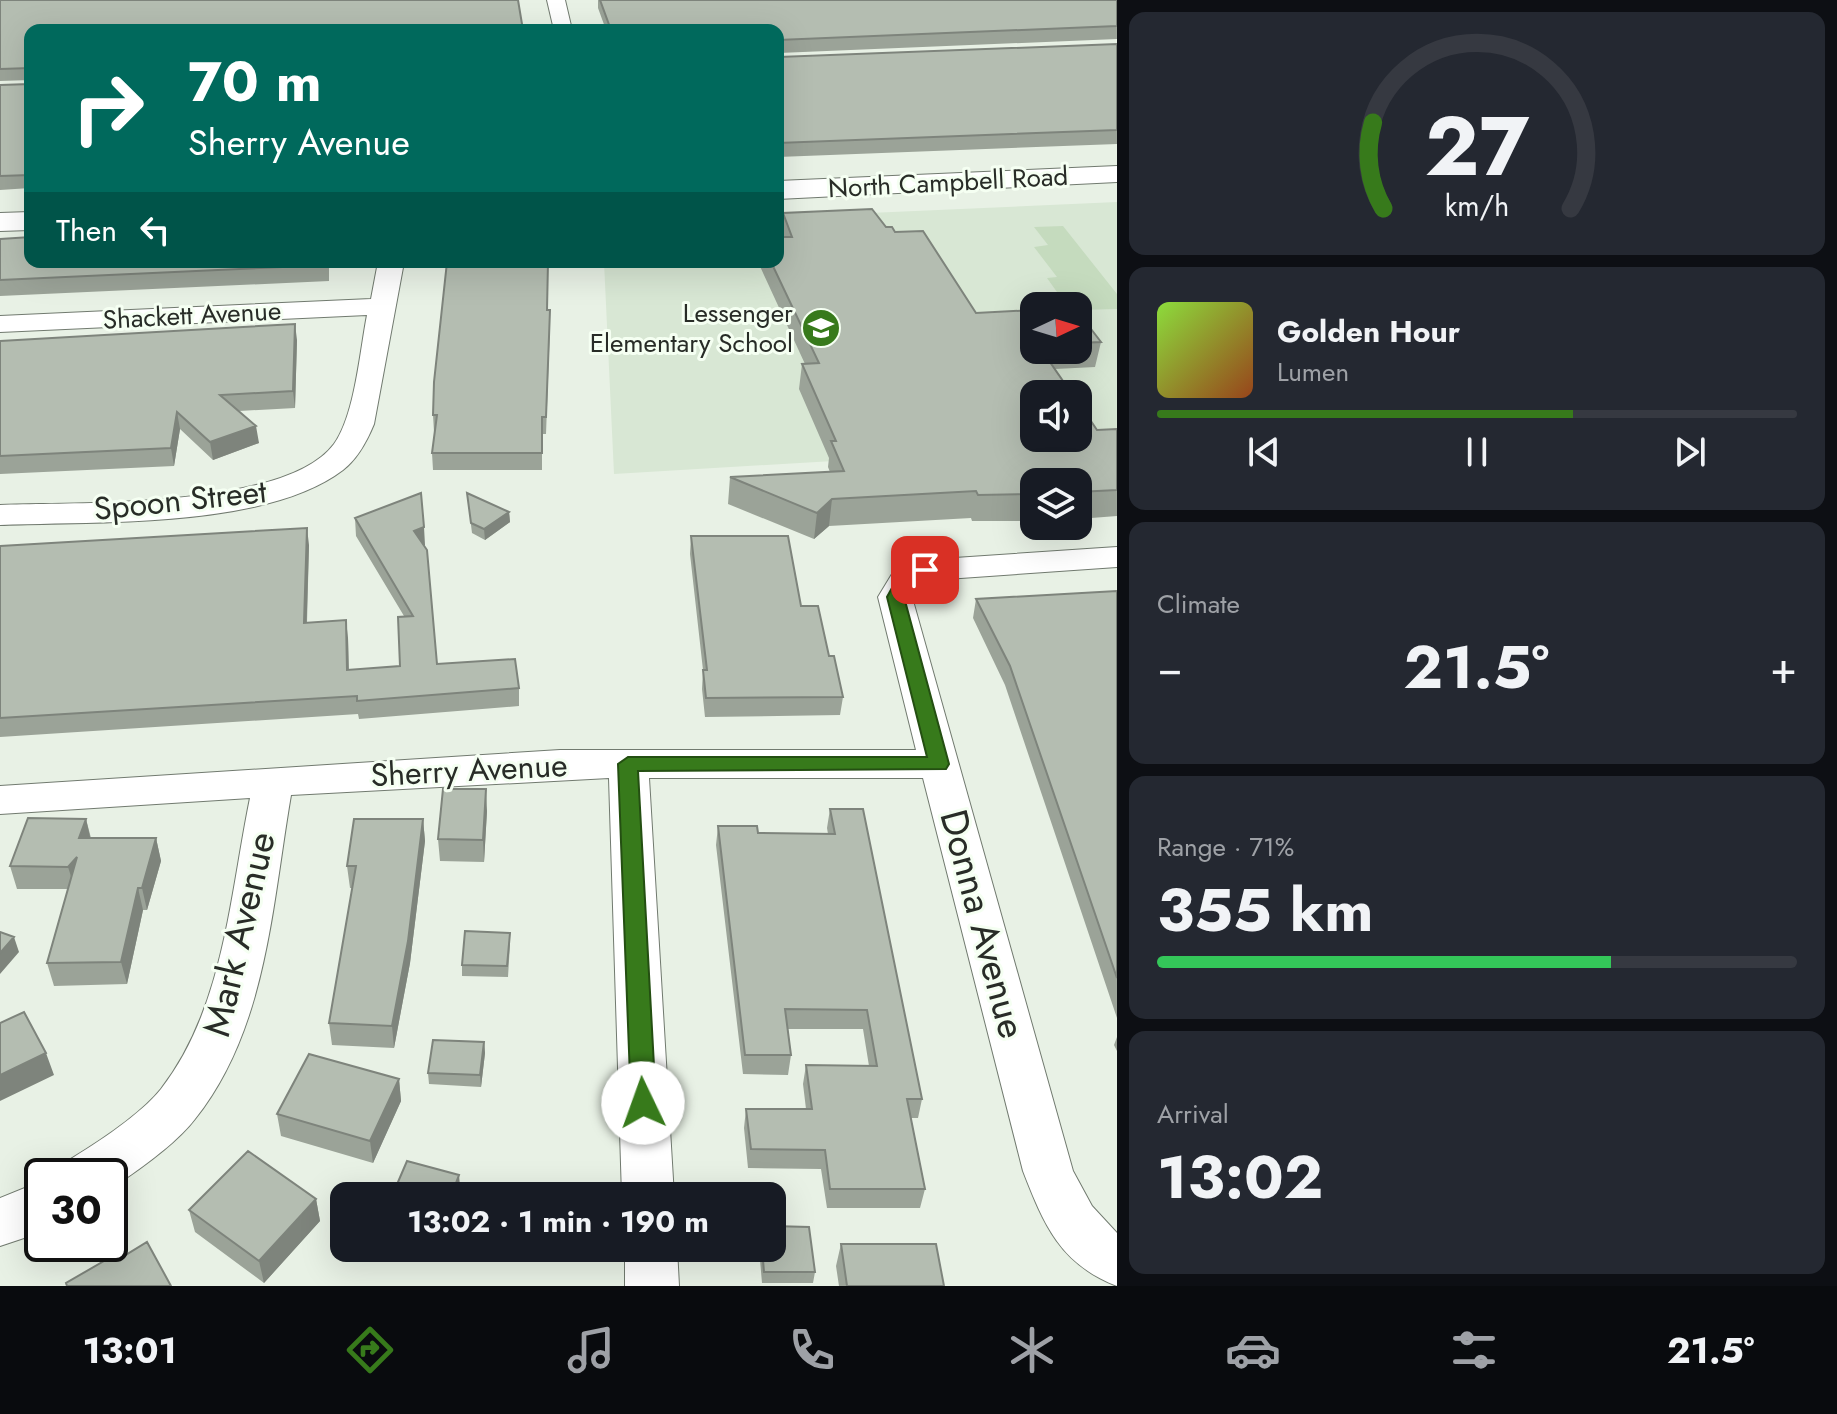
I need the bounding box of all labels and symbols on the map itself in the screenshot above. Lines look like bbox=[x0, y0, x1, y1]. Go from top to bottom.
street label: North Campbell Road bbox=[827, 157, 1069, 207]
street label: Shackett Avenue bbox=[102, 291, 282, 339]
north arrow bbox=[1020, 292, 1092, 364]
place label: Lessenger Elementary School bbox=[590, 294, 793, 362]
school or university icon: Lessenger Elementary School bbox=[800, 307, 842, 349]
street label: Spoon Street bbox=[91, 468, 269, 532]
pin bbox=[891, 536, 959, 604]
street label: Sherry Avenue bbox=[369, 742, 569, 798]
street label: Donna Avenue bbox=[927, 803, 1040, 1044]
street label: Mark Avenue bbox=[188, 826, 289, 1042]
position arrow bbox=[601, 1061, 685, 1145]
speed limit sign: 30 bbox=[24, 1158, 128, 1262]

